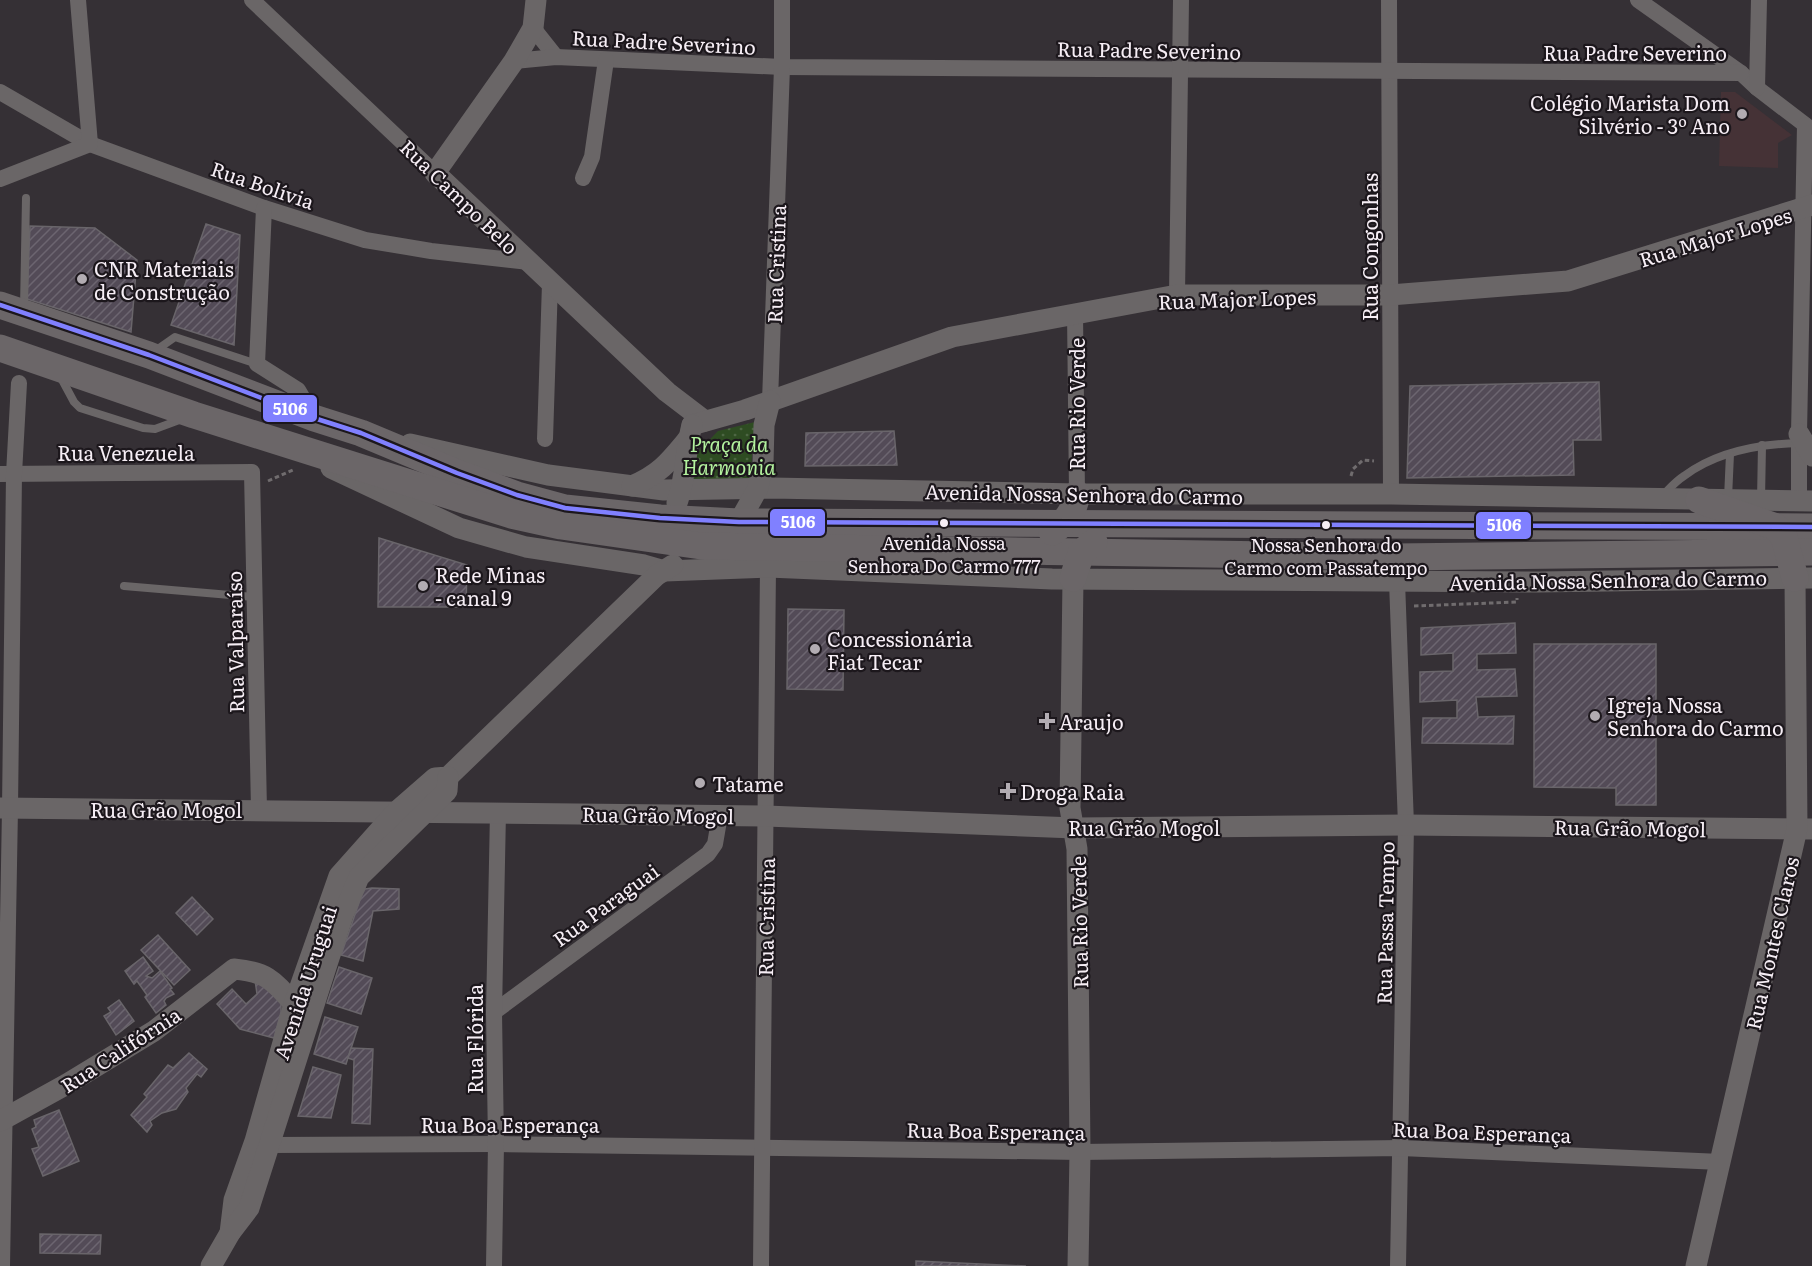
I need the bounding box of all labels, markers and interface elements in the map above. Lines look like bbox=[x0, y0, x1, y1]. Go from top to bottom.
street label: Rua Padre Severino bbox=[571, 21, 757, 61]
street label: Rua Padre Severino bbox=[1057, 32, 1241, 66]
street label: Rua Padre Severino bbox=[1543, 37, 1727, 67]
place label: Colégio Marista Dom Silvério - 3º Ano bbox=[1530, 87, 1730, 140]
marker: Colégio Marista Dom Silvério - 3º Ano bbox=[1735, 107, 1749, 121]
street label: Rua Campo Belo bbox=[394, 132, 526, 260]
street label: Rua Bolívia bbox=[207, 152, 319, 216]
street label: Rua Congonhas bbox=[1354, 173, 1384, 321]
street label: Rua Major Lopes bbox=[1635, 199, 1795, 273]
street label: Rua Cristina bbox=[758, 204, 792, 324]
place label: CNR Materiais de Construção bbox=[94, 253, 234, 306]
marker: CNR Materiais de Construção bbox=[75, 272, 89, 286]
street label: Rua Major Lopes bbox=[1157, 280, 1317, 316]
street label: Rua Rio Verde bbox=[1061, 338, 1091, 470]
line badge: 5106 bbox=[262, 394, 318, 423]
text: 5106 bbox=[273, 396, 307, 420]
park label: Praça da Harmonia bbox=[682, 428, 776, 481]
street label: Rua Venezuela bbox=[57, 437, 195, 467]
street label: Avenida Nossa Senhora do Carmo bbox=[925, 475, 1243, 511]
line badge: 5106 bbox=[769, 508, 826, 537]
text: 5106 bbox=[781, 509, 815, 533]
line badge: 5106 bbox=[1475, 511, 1532, 540]
text: 5106 bbox=[1487, 512, 1521, 536]
marker: Avenida Nossa Senhora Do Carmo 777 bbox=[938, 517, 950, 529]
marker: Nossa Senhora do Carmo com Passatempo bbox=[1320, 519, 1332, 531]
place label: Avenida Nossa Senhora Do Carmo 777 bbox=[847, 529, 1041, 579]
place label: Nossa Senhora do Carmo com Passatempo bbox=[1224, 531, 1428, 581]
place label: Rede Minas - canal 9 bbox=[435, 559, 545, 612]
street label: Avenida Nossa Senhora do Carmo bbox=[1449, 561, 1767, 597]
street label: Rua Valparaíso bbox=[218, 571, 250, 713]
marker: Rede Minas - canal 9 bbox=[416, 579, 430, 593]
place label: Concessionária Fiat Tecar bbox=[827, 623, 973, 676]
marker: Concessionária Fiat Tecar bbox=[808, 642, 822, 656]
place label: Igreja Nossa Senhora do Carmo bbox=[1607, 689, 1784, 742]
place label: Araujo bbox=[1059, 706, 1124, 736]
marker: Igreja Nossa Senhora do Carmo bbox=[1588, 709, 1602, 723]
marker: Araujo bbox=[1040, 714, 1054, 728]
place label: Tatame bbox=[712, 768, 784, 798]
marker: Tatame bbox=[693, 776, 707, 790]
place label: Droga Raia bbox=[1020, 776, 1125, 806]
marker: Droga Raia bbox=[1001, 784, 1015, 798]
street label: Rua Grão Mogol bbox=[90, 794, 242, 824]
street label: Rua Grão Mogol bbox=[582, 798, 735, 830]
street label: Rua Grão Mogol bbox=[1554, 811, 1707, 843]
street label: Rua Grão Mogol bbox=[1068, 812, 1220, 842]
street label: Rua Passa Tempo bbox=[1368, 841, 1400, 1005]
street label: Rua Montes Claros bbox=[1737, 854, 1805, 1032]
street label: Rua Paraguai bbox=[546, 855, 665, 953]
street label: Rua Rio Verde bbox=[1062, 855, 1094, 989]
street label: Rua Cristina bbox=[749, 857, 781, 977]
street label: Avenida Uruguai bbox=[265, 901, 343, 1063]
street label: Rua Flórida bbox=[459, 984, 489, 1094]
street label: Rua Califórnia bbox=[54, 999, 186, 1099]
street label: Rua Boa Esperança bbox=[421, 1109, 600, 1139]
street label: Rua Boa Esperança bbox=[906, 1113, 1086, 1147]
street label: Rua Boa Esperança bbox=[1392, 1113, 1572, 1149]

